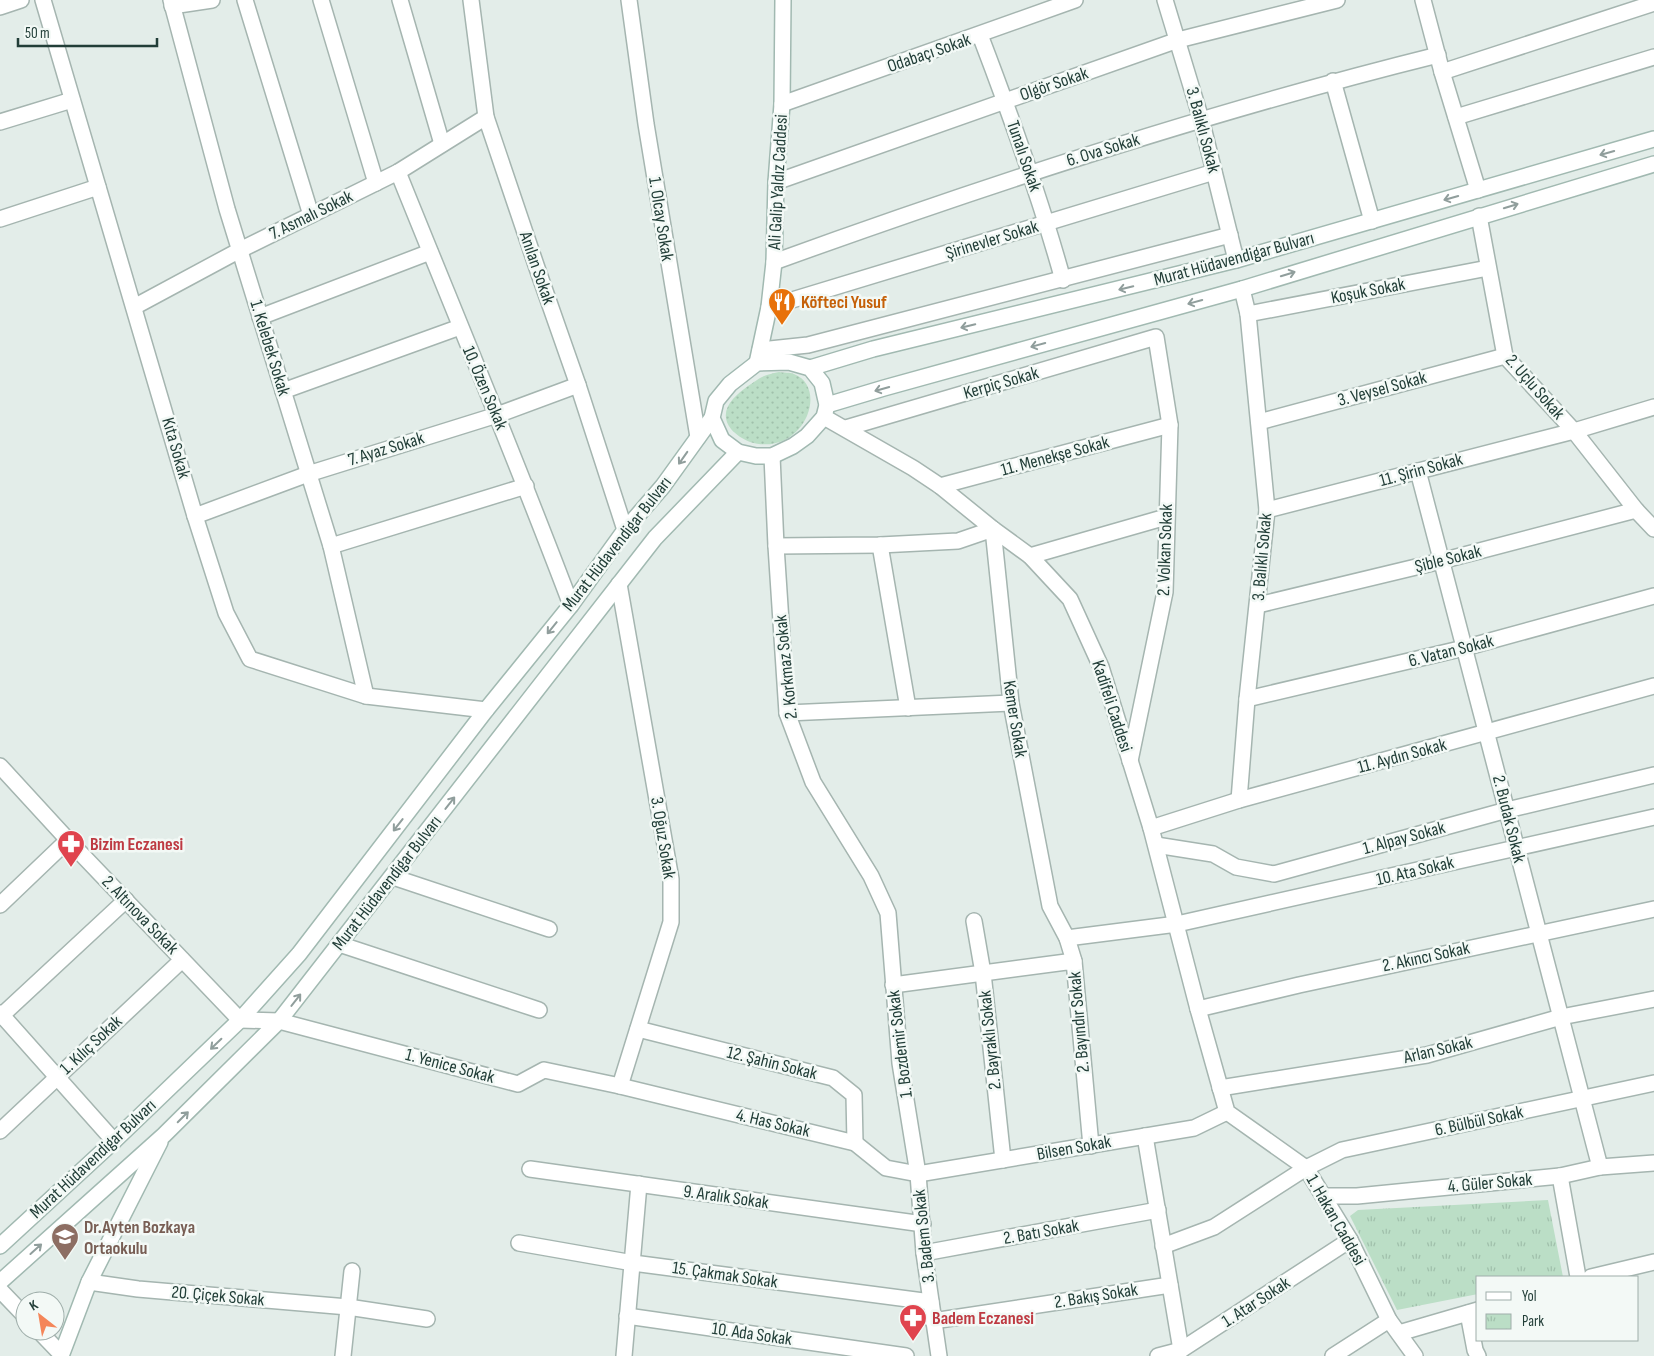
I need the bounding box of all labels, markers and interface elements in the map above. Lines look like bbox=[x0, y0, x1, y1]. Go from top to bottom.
scale bar bbox=[18, 15, 156, 47]
text: 50 m bbox=[25, 24, 50, 43]
street label: Odabaçı Sokak bbox=[885, 29, 974, 77]
street label: Olgör Sokak bbox=[1017, 63, 1091, 105]
street label: 3. Balıklı Sokak bbox=[1181, 85, 1225, 175]
street label: Ali Galip Yaldız Caddesi bbox=[764, 114, 792, 251]
street label: Tunalı Sokak bbox=[1002, 118, 1046, 194]
street label: 6. Ova Sokak bbox=[1064, 129, 1142, 171]
one-way arrow bbox=[1600, 148, 1616, 158]
street label: 1. Olcay Sokak bbox=[644, 176, 678, 263]
street label: 7. Asmalı Sokak bbox=[266, 186, 356, 244]
one-way arrow bbox=[1443, 193, 1459, 203]
one-way arrow bbox=[1502, 201, 1518, 211]
street label: Şirinevler Sokak bbox=[943, 216, 1041, 264]
street label: Anılan Sokak bbox=[514, 228, 559, 307]
street label: Murat Hüdavendigar Bulvarı bbox=[1152, 228, 1316, 290]
one-way arrow bbox=[1280, 269, 1296, 279]
street label: Koşuk Sokak bbox=[1329, 274, 1407, 308]
one-way arrow bbox=[1118, 283, 1134, 293]
restaurant icon: Köfteci Yusuf bbox=[767, 287, 797, 326]
place label: Köfteci Yusuf bbox=[801, 292, 887, 313]
one-way arrow bbox=[1187, 297, 1203, 307]
street label: 1. Kelebek Sokak bbox=[245, 298, 295, 399]
one-way arrow bbox=[960, 322, 976, 331]
one-way arrow bbox=[1031, 341, 1047, 350]
street label: 10. Özen Sokak bbox=[458, 343, 512, 433]
street label: 2. Uçlu Sokak bbox=[1501, 350, 1569, 424]
street label: Kerpiç Sokak bbox=[961, 362, 1041, 404]
street label: 3. Veysel Sokak bbox=[1335, 367, 1429, 411]
one-way arrow bbox=[874, 384, 890, 394]
street label: Kıta Sokak bbox=[157, 415, 195, 481]
street label: 7. Ayaz Sokak bbox=[346, 428, 427, 470]
street label: 11. Menekşe Sokak bbox=[999, 431, 1112, 481]
street label: 11. Şirin Sokak bbox=[1377, 449, 1465, 491]
one-way arrow bbox=[678, 451, 688, 465]
street label: Murat Hüdavendigar Bulvarı bbox=[558, 473, 676, 615]
street label: 2. Volkan Sokak bbox=[1153, 503, 1177, 596]
street label: 3. Balıklı Sokak bbox=[1248, 512, 1276, 602]
street label: Şible Sokak bbox=[1413, 541, 1484, 577]
street label: 2. Korkmaz Sokak bbox=[770, 614, 802, 720]
one-way arrow bbox=[547, 621, 558, 634]
street label: 6. Vatan Sokak bbox=[1406, 630, 1496, 672]
street label: Kadifeli Caddesi bbox=[1087, 657, 1137, 755]
street label: Kemer Sokak bbox=[999, 679, 1031, 759]
street label: 11. Aydın Sokak bbox=[1355, 734, 1449, 778]
street label: 2. Budak Sokak bbox=[1488, 773, 1530, 865]
street label: 3. Oğuz Sokak bbox=[646, 796, 680, 881]
one-way arrow bbox=[444, 797, 455, 810]
street label: Murat Hüdavendigar Bulvarı bbox=[328, 812, 446, 954]
street label: 1. Alpay Sokak bbox=[1361, 817, 1448, 859]
one-way arrow bbox=[392, 818, 403, 831]
pharmacy icon: Bizim Eczanesi bbox=[56, 829, 86, 868]
place label: Bizim Eczanesi bbox=[90, 834, 183, 855]
street label: 10. Ata Sokak bbox=[1374, 852, 1456, 890]
street label: 2. Altınova Sokak bbox=[97, 871, 183, 959]
street label: 2. Akıncı Sokak bbox=[1380, 937, 1472, 976]
street label: 2. Bayındır Sokak bbox=[1064, 971, 1094, 1073]
street label: 1. Bozdemir Sokak bbox=[883, 989, 917, 1099]
street label: 2. Bayraklı Sokak bbox=[974, 989, 1006, 1091]
one-way arrow bbox=[290, 994, 301, 1007]
street label: 1. Kılıç Sokak bbox=[56, 1011, 126, 1079]
street label: Arlan Sokak bbox=[1401, 1032, 1475, 1068]
one-way arrow bbox=[210, 1037, 222, 1049]
street label: 12. Şahin Sokak bbox=[725, 1042, 819, 1084]
street label: 1. Yenice Sokak bbox=[403, 1044, 497, 1088]
street label: Murat Hüdavendigar Bulvarı bbox=[26, 1095, 160, 1223]
street label: 6. Bülbül Sokak bbox=[1433, 1101, 1525, 1141]
street label: 4. Has Sokak bbox=[734, 1104, 812, 1142]
one-way arrow bbox=[177, 1111, 189, 1123]
street label: Bilsen Sokak bbox=[1035, 1131, 1113, 1165]
street label: 4. Güler Sokak bbox=[1447, 1169, 1533, 1197]
street label: 1. Hakan Caddesi bbox=[1302, 1171, 1370, 1269]
street label: 9. Aralık Sokak bbox=[682, 1181, 770, 1213]
street label: 3. Badem Sokak bbox=[909, 1188, 939, 1284]
street label: 2. Batı Sokak bbox=[1002, 1215, 1080, 1249]
place label: Dr.Ayten Bozkaya Ortaokulu bbox=[84, 1217, 195, 1259]
school or university icon: Dr.Ayten Bozkaya Ortaokulu bbox=[50, 1222, 80, 1261]
one-way arrow bbox=[30, 1243, 43, 1255]
street label: 15. Çakmak Sokak bbox=[671, 1257, 779, 1293]
street label: 1. Atar Sokak bbox=[1218, 1272, 1294, 1332]
legend bbox=[1476, 1276, 1639, 1341]
street label: 2. Bakış Sokak bbox=[1053, 1279, 1139, 1313]
street label: 20. Çiçek Sokak bbox=[171, 1281, 265, 1311]
text: Yol bbox=[1522, 1287, 1537, 1306]
north arrow bbox=[15, 1291, 65, 1341]
text: K bbox=[26, 1296, 41, 1314]
pharmacy icon: Badem Eczanesi bbox=[898, 1303, 928, 1342]
place label: Badem Eczanesi bbox=[932, 1308, 1034, 1329]
text: Park bbox=[1522, 1312, 1544, 1331]
street label: 10. Ada Sokak bbox=[711, 1318, 794, 1350]

